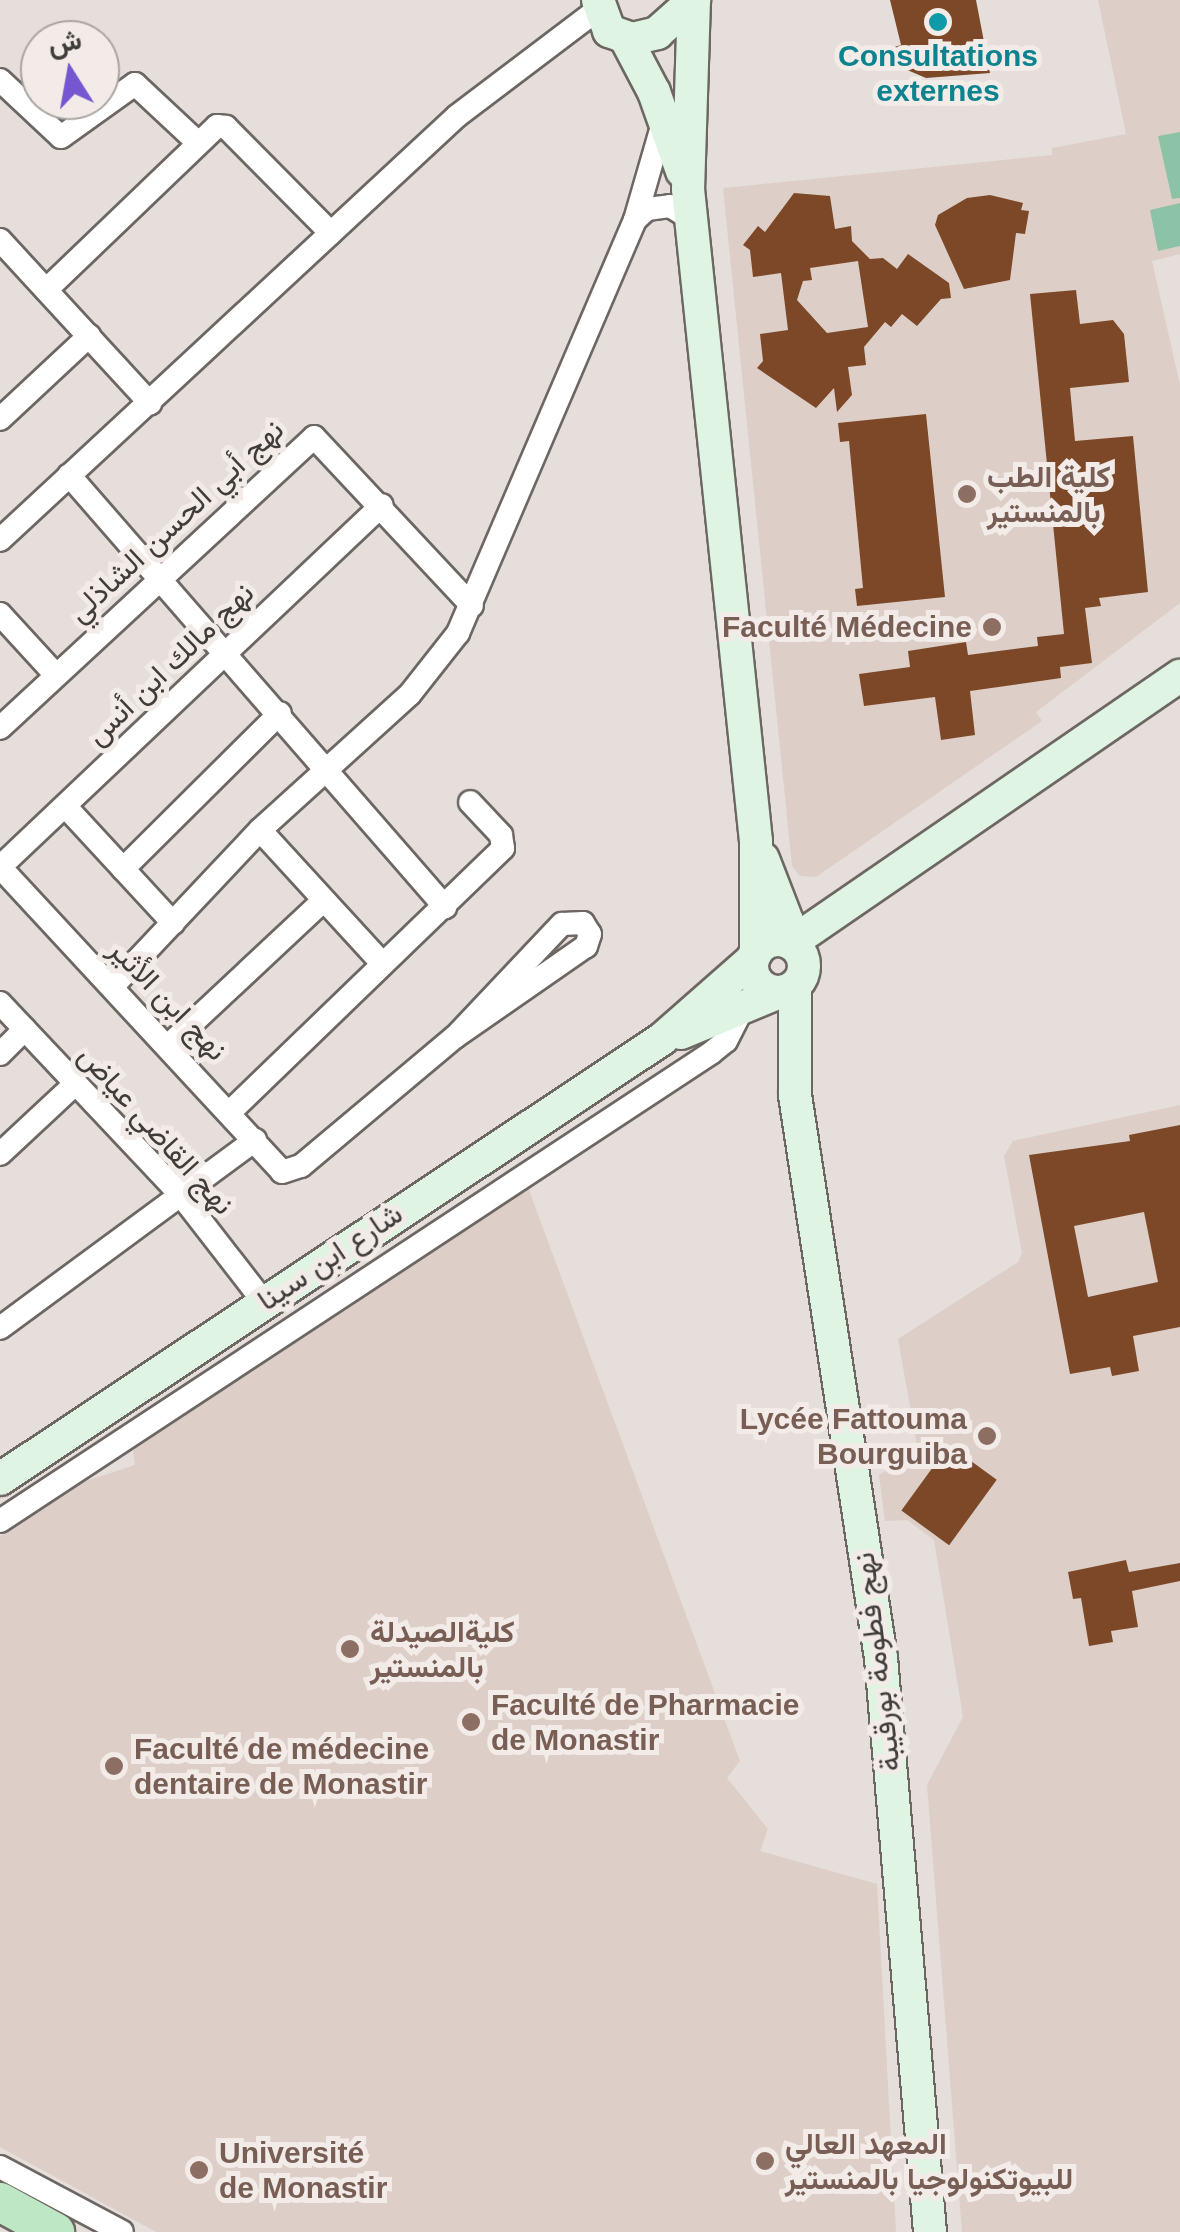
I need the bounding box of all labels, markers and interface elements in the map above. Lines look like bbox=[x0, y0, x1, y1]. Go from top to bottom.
marker: Consultations externes bbox=[927, 11, 949, 33]
north arrow bbox=[20, 20, 120, 120]
text: ش bbox=[45, 24, 84, 60]
place label: Consultations externes bbox=[838, 38, 1038, 108]
street label: نهج أبي الحسن الشاذلي bbox=[61, 412, 291, 630]
place label: كلية الطب بالمنستير bbox=[987, 459, 1111, 530]
marker: كلية الطب بالمنستير bbox=[956, 483, 978, 505]
street label: نهج مالك ابن أنس bbox=[79, 575, 261, 753]
place label: Faculté Médecine bbox=[722, 609, 972, 645]
marker: Faculté Médecine bbox=[981, 616, 1003, 638]
street label: نهج ابن الأثير bbox=[101, 932, 235, 1068]
street label: نهج القاضي عياض bbox=[71, 1038, 241, 1222]
street label: شارع ابن سينا bbox=[251, 1195, 409, 1319]
place label: Lycée Fattouma Bourguiba bbox=[740, 1401, 967, 1472]
marker: Lycée Fattouma Bourguiba bbox=[976, 1425, 998, 1447]
street label: نهج فطومة بورقيبة bbox=[846, 1550, 908, 1774]
place label: كليةالصيدلة بالمنستير bbox=[370, 1614, 515, 1684]
marker: كليةالصيدلة بالمنستير bbox=[339, 1638, 361, 1660]
place label: Faculté de Pharmacie de Monastir bbox=[491, 1687, 799, 1758]
marker: Faculté de Pharmacie de Monastir bbox=[460, 1711, 482, 1733]
place label: Faculté de médecine dentaire de Monastir bbox=[134, 1731, 429, 1802]
marker: Faculté de médecine dentaire de Monastir bbox=[103, 1755, 125, 1777]
place label: المعهد العالي للبيوتكنولوجيا بالمنستير bbox=[785, 2126, 1073, 2196]
place label: Université de Monastir bbox=[219, 2135, 387, 2206]
marker: المعهد العالي للبيوتكنولوجيا بالمنستير bbox=[754, 2150, 776, 2172]
marker: Université de Monastir bbox=[188, 2159, 210, 2181]

